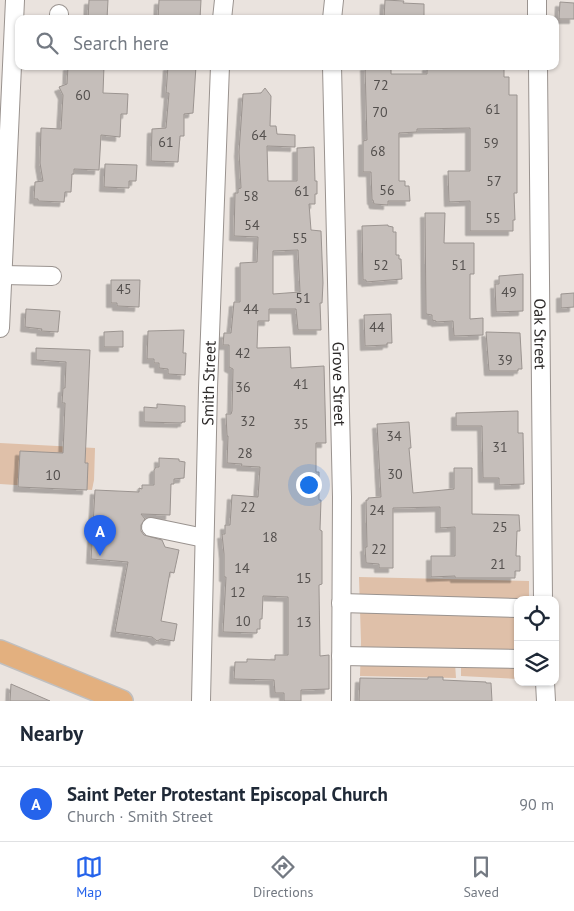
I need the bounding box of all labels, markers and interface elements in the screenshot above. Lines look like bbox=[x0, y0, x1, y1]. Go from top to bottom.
search box bbox=[15, 15, 559, 70]
icon: search bbox=[33, 29, 61, 57]
text: Search here bbox=[73, 31, 169, 55]
house number: 72 bbox=[373, 76, 389, 94]
house number: 60 bbox=[75, 86, 91, 104]
house number: 61 bbox=[485, 100, 501, 118]
house number: 70 bbox=[372, 103, 388, 121]
house number: 64 bbox=[251, 126, 267, 144]
house number: 61 bbox=[158, 133, 174, 151]
house number: 59 bbox=[483, 134, 499, 152]
house number: 68 bbox=[370, 142, 386, 160]
house number: 57 bbox=[486, 172, 502, 190]
house number: 56 bbox=[379, 181, 395, 199]
house number: 61 bbox=[294, 182, 310, 200]
house number: 58 bbox=[243, 187, 259, 205]
house number: 55 bbox=[485, 209, 501, 227]
house number: 54 bbox=[244, 216, 260, 234]
house number: 55 bbox=[292, 229, 308, 247]
house number: 52 bbox=[373, 256, 389, 274]
house number: 51 bbox=[451, 256, 467, 274]
house number: 45 bbox=[116, 280, 132, 298]
house number: 49 bbox=[501, 283, 517, 301]
house number: 51 bbox=[295, 289, 311, 307]
street label: Oak Street bbox=[530, 298, 551, 370]
house number: 44 bbox=[243, 300, 259, 318]
house number: 44 bbox=[369, 318, 385, 336]
street label: Smith Street bbox=[197, 340, 220, 426]
street label: Grove Street bbox=[328, 341, 350, 427]
house number: 42 bbox=[235, 344, 251, 362]
house number: 39 bbox=[497, 351, 513, 369]
house number: 41 bbox=[293, 375, 309, 393]
house number: 36 bbox=[235, 378, 251, 396]
house number: 32 bbox=[240, 412, 256, 430]
house number: 35 bbox=[293, 415, 309, 433]
house number: 34 bbox=[386, 427, 402, 445]
house number: 31 bbox=[492, 438, 508, 456]
house number: 28 bbox=[237, 444, 253, 462]
house number: 30 bbox=[387, 465, 403, 483]
house number: 10 bbox=[45, 466, 61, 484]
your location bbox=[296, 472, 322, 498]
house number: 22 bbox=[240, 498, 256, 516]
house number: 24 bbox=[369, 501, 385, 519]
pin: A bbox=[84, 515, 116, 556]
house number: 25 bbox=[492, 518, 508, 536]
house number: 18 bbox=[262, 528, 278, 546]
house number: 22 bbox=[371, 540, 387, 558]
house number: 21 bbox=[490, 555, 506, 573]
house number: 14 bbox=[234, 559, 250, 577]
house number: 15 bbox=[296, 569, 312, 587]
house number: 12 bbox=[230, 583, 246, 601]
map controls bbox=[514, 596, 559, 686]
button: locate bbox=[514, 596, 559, 641]
house number: 10 bbox=[235, 612, 251, 630]
house number: 13 bbox=[296, 613, 312, 631]
button: layers bbox=[514, 641, 559, 686]
text: Nearby bbox=[20, 720, 83, 747]
text: Saint Peter Protestant Episcopal Church bbox=[67, 782, 388, 806]
text: A bbox=[31, 794, 41, 814]
text: 90 m bbox=[519, 794, 554, 814]
text: Church · Smith Street bbox=[67, 806, 213, 826]
tab: Map bbox=[75, 853, 103, 901]
tab: Directions bbox=[253, 853, 313, 901]
tab: Saved bbox=[463, 853, 499, 901]

